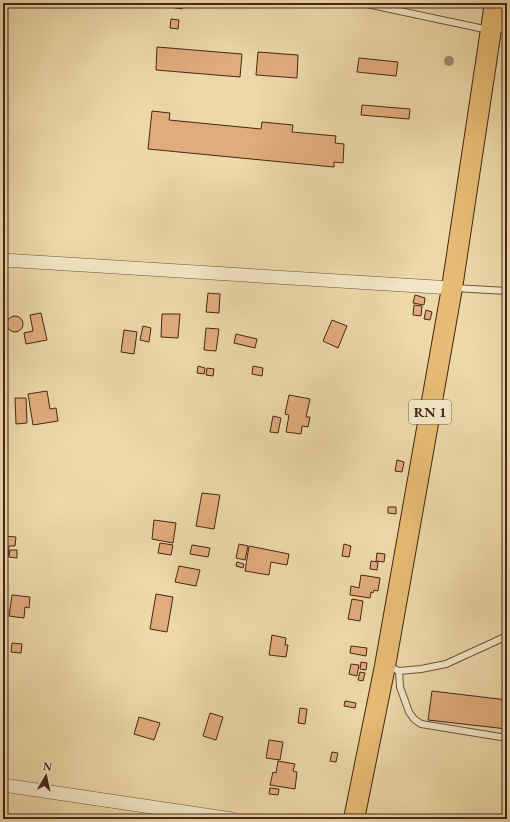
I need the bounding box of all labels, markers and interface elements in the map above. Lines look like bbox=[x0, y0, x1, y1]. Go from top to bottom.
road number: RN 1 bbox=[409, 400, 451, 424]
north arrow bbox=[26, 756, 66, 796]
text: N bbox=[42, 759, 53, 774]

